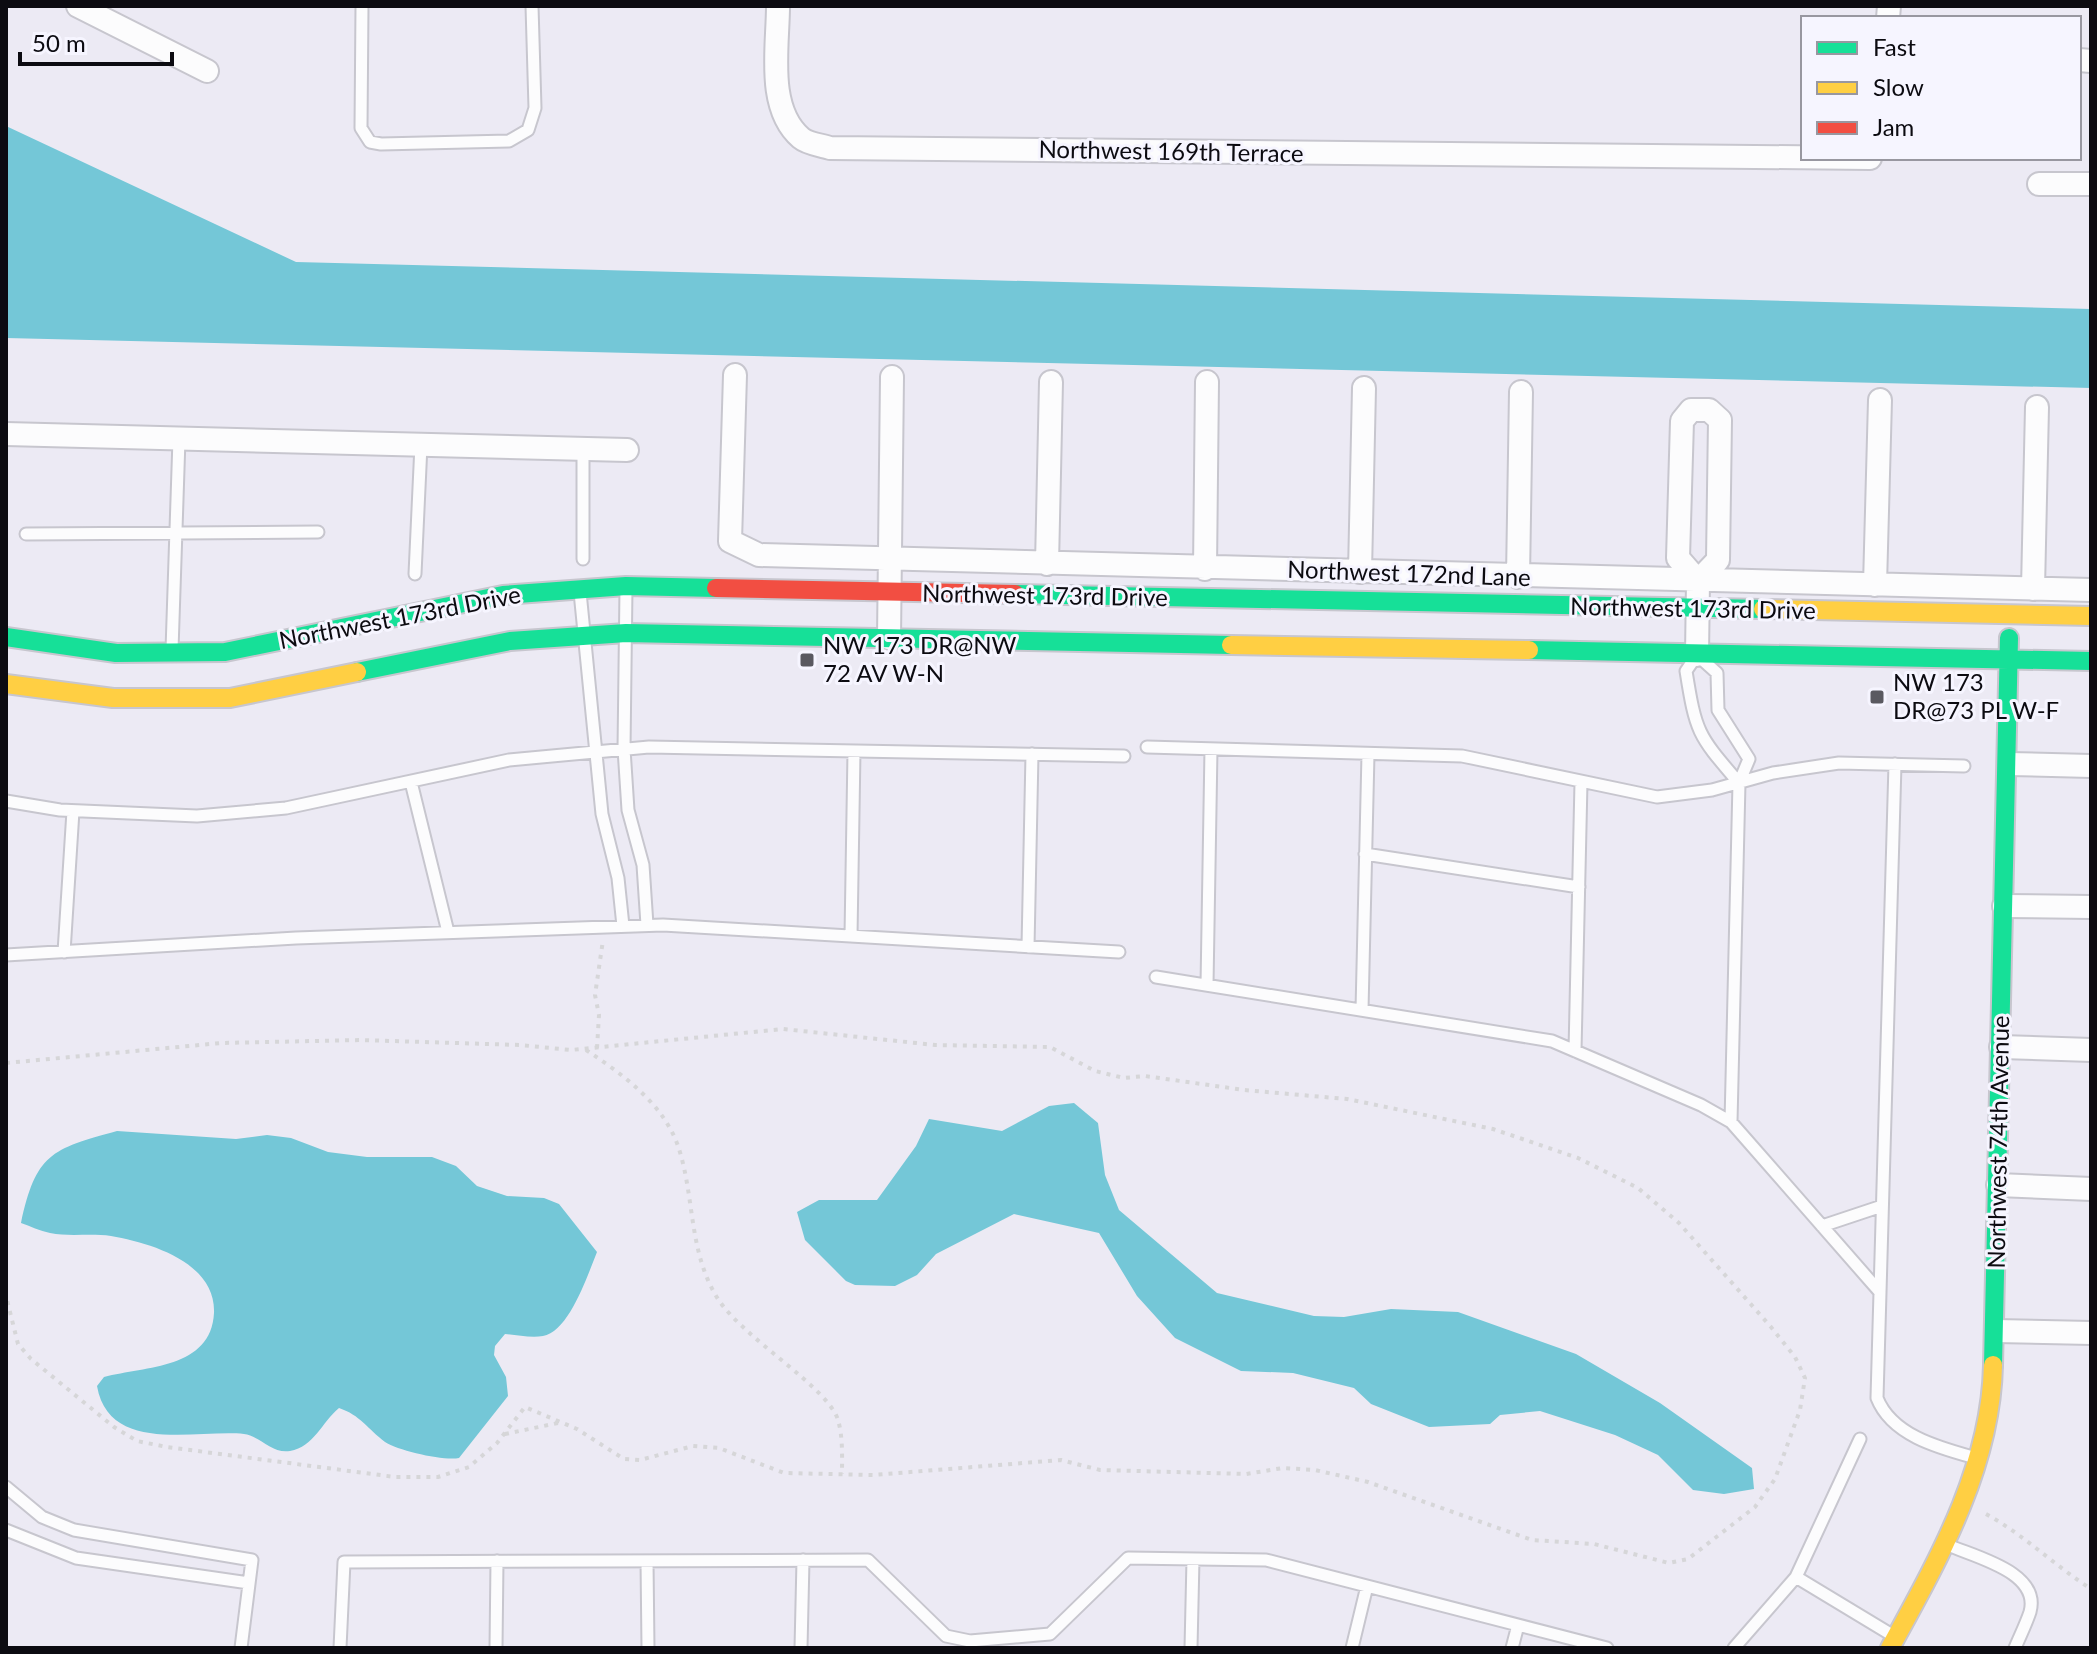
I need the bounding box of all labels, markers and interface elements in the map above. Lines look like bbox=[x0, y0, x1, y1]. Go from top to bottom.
scale bar bbox=[20, 16, 172, 66]
legend bbox=[1801, 16, 2081, 160]
text: 50 m bbox=[32, 28, 86, 57]
text: Fast bbox=[1873, 32, 1916, 61]
text: Slow bbox=[1873, 72, 1924, 101]
text: Jam bbox=[1873, 112, 1914, 141]
street label: Northwest 169th Terrace bbox=[1038, 134, 1304, 167]
street label: Northwest 172nd Lane bbox=[1287, 554, 1531, 591]
street label: Northwest 173rd Drive bbox=[922, 578, 1168, 611]
street label: Northwest 173rd Drive bbox=[276, 579, 523, 654]
street label: Northwest 173rd Drive bbox=[1570, 591, 1816, 624]
place label: NW 173 DR@NW 72 AV W-N bbox=[823, 630, 1017, 687]
marker: NW 173 DR@NW 72 AV W-N bbox=[798, 651, 816, 669]
place label: NW 173 DR@73 PL W-F bbox=[1893, 667, 2059, 724]
marker: NW 173 DR@73 PL W-F bbox=[1868, 688, 1886, 706]
street label: Northwest 74th Avenue bbox=[1981, 1015, 2014, 1269]

